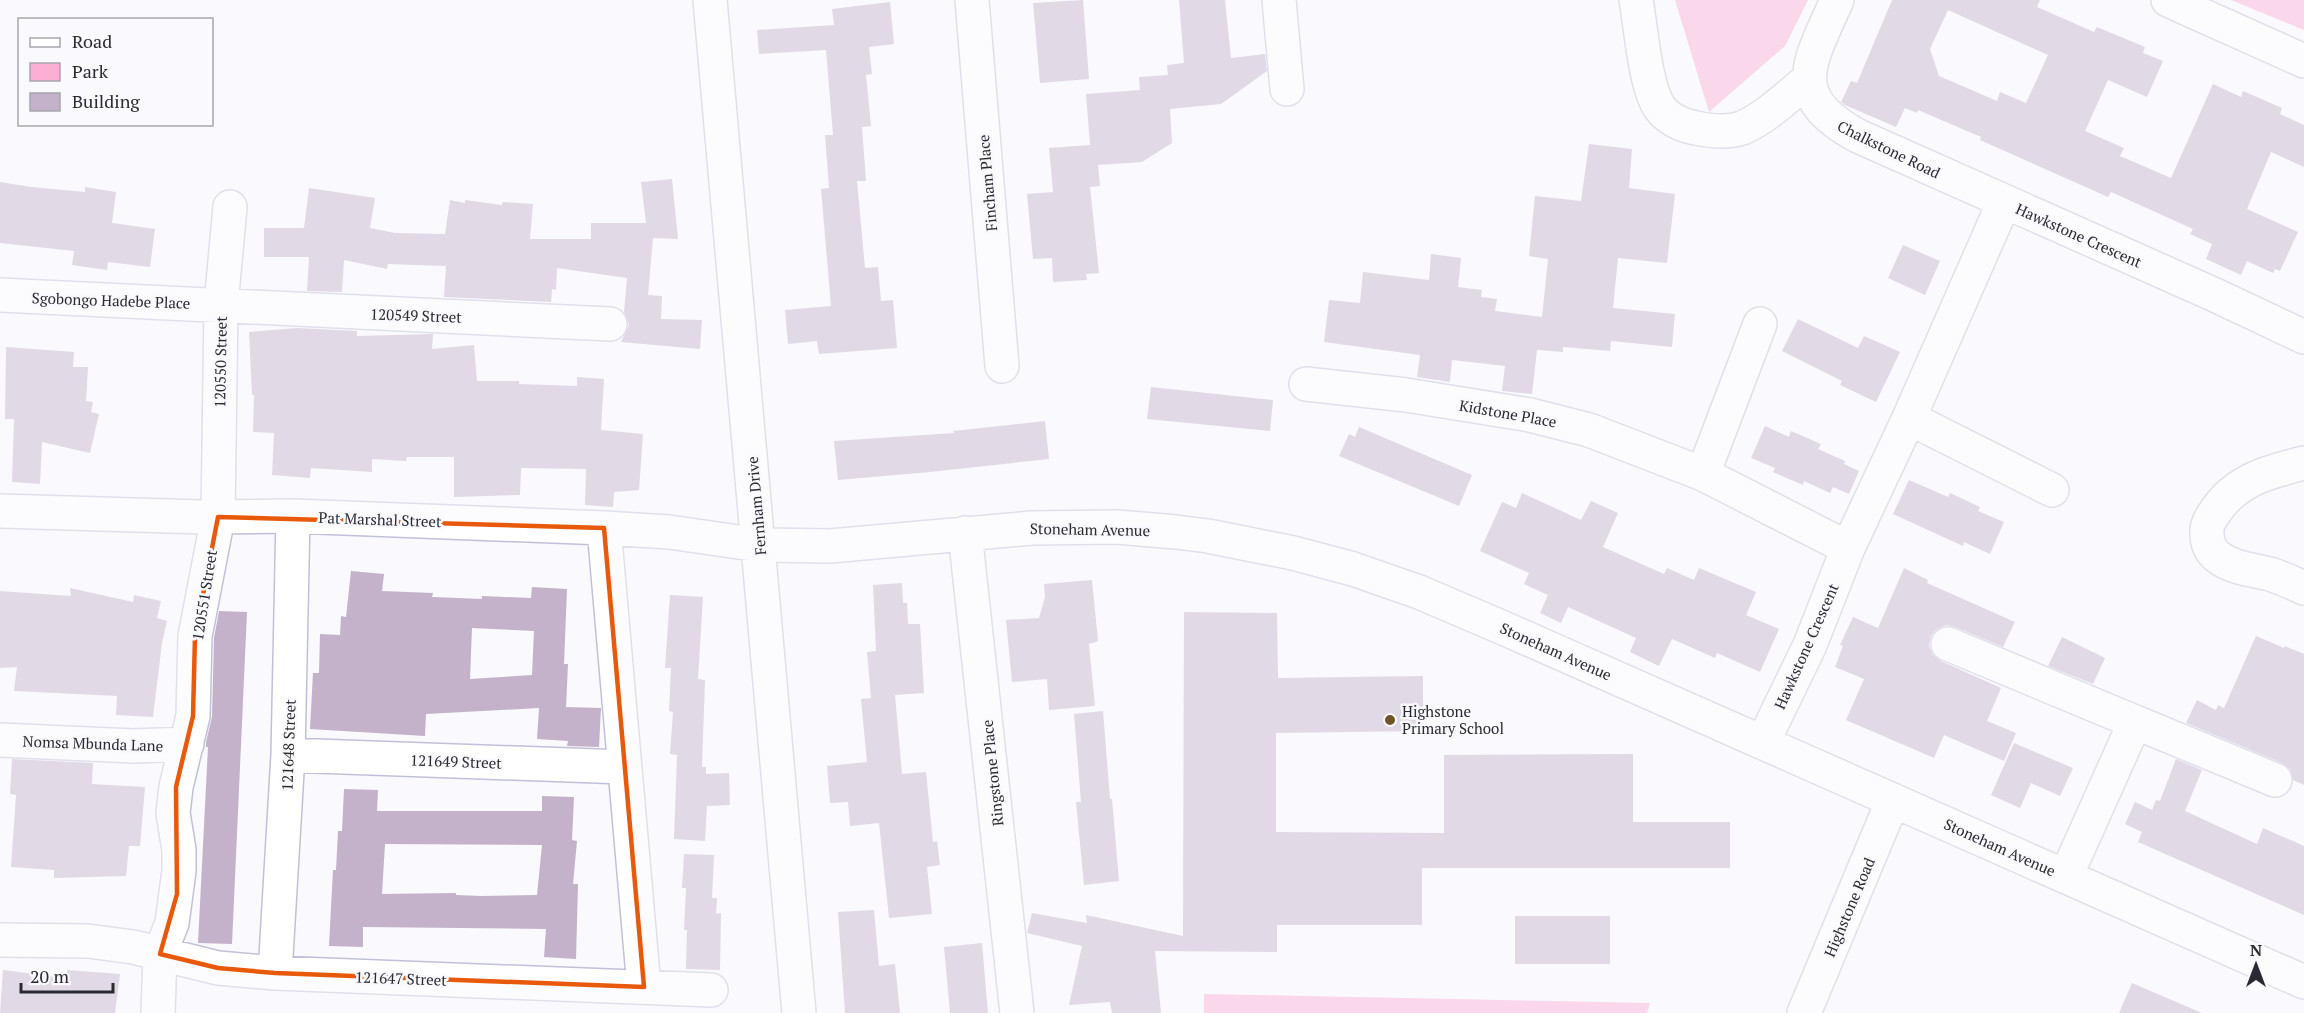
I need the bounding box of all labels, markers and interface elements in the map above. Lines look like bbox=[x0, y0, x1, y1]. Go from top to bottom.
legend bbox=[18, 18, 213, 126]
text: Road bbox=[72, 29, 112, 53]
text: Park bbox=[72, 59, 109, 83]
text: Building bbox=[72, 89, 140, 113]
street label: Chalkstone Road bbox=[1834, 115, 1944, 183]
street label: Fincham Place bbox=[973, 134, 1001, 232]
street label: Hawkstone Crescent bbox=[2013, 198, 2145, 272]
street label: Sgobongo Hadebe Place bbox=[31, 287, 191, 313]
street label: 120549 Street bbox=[370, 303, 463, 327]
street label: 120550 Street bbox=[209, 316, 231, 408]
street label: Kidstone Place bbox=[1458, 395, 1558, 431]
street label: Fernham Drive bbox=[742, 456, 770, 556]
street label: Pat Marshal Street bbox=[318, 507, 442, 531]
street label: Stoneham Avenue bbox=[1030, 518, 1150, 540]
street label: 120551 Street bbox=[187, 548, 221, 642]
street label: Hawkstone Crescent bbox=[1769, 580, 1843, 712]
street label: Stoneham Avenue bbox=[1497, 617, 1615, 685]
street label: 121648 Street bbox=[276, 698, 300, 791]
place label: Highstone Primary School bbox=[1402, 701, 1504, 738]
marker: Highstone Primary School bbox=[1383, 713, 1397, 727]
street label: Ringstone Place bbox=[976, 719, 1008, 827]
street label: Nomsa Mbunda Lane bbox=[22, 731, 164, 755]
street label: 121649 Street bbox=[410, 749, 503, 773]
street label: Stoneham Avenue bbox=[1941, 813, 2059, 881]
street label: Highstone Road bbox=[1819, 854, 1879, 960]
north arrow bbox=[2226, 935, 2286, 995]
text: N bbox=[2250, 939, 2262, 961]
scale bar bbox=[21, 956, 112, 994]
text: 20 m bbox=[30, 964, 70, 988]
street label: 121647 Street bbox=[355, 966, 448, 990]

